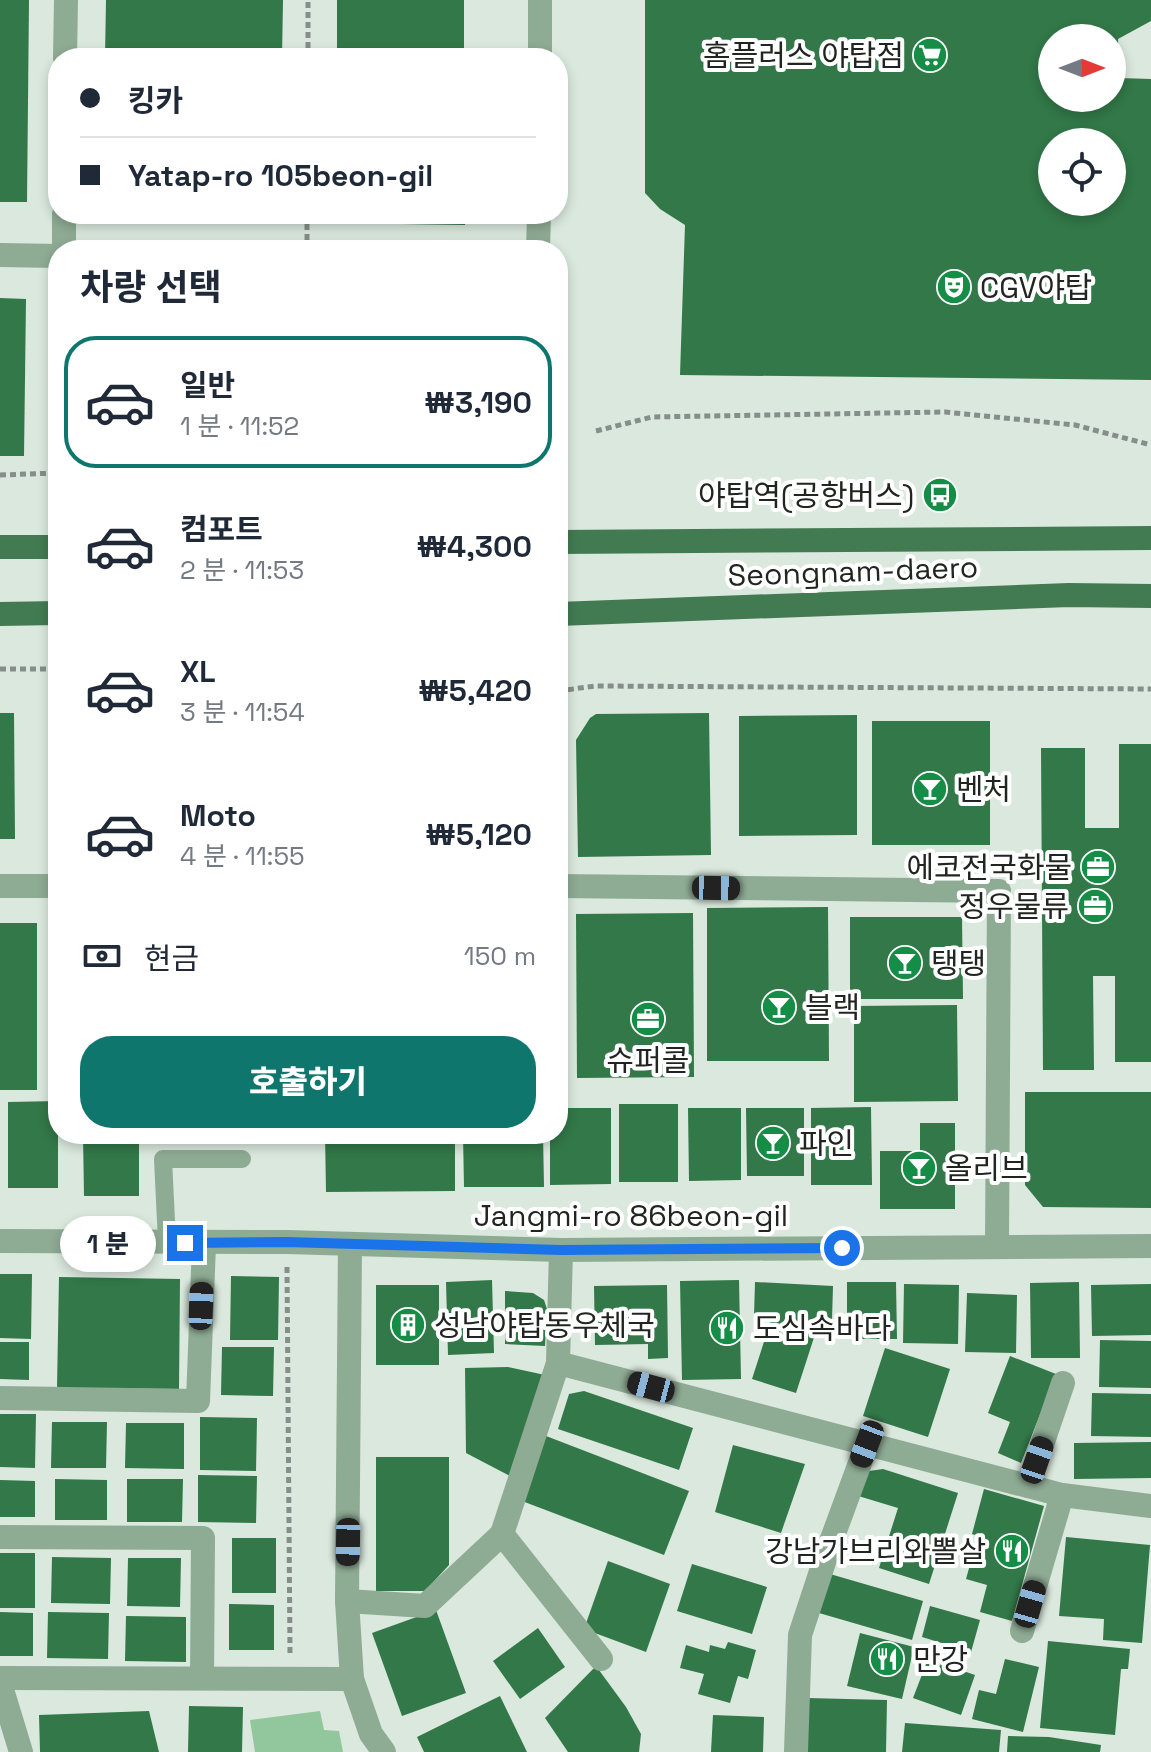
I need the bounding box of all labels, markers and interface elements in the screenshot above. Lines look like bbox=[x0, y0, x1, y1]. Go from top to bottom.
north arrow bbox=[1038, 24, 1126, 112]
map controls bbox=[1038, 24, 1126, 216]
place label: 홈플러스 야탑점 bbox=[703, 36, 904, 75]
supermarket icon: 홈플러스 야탑점 bbox=[911, 36, 949, 74]
text: 킹카 bbox=[128, 81, 183, 120]
button: locate bbox=[1038, 128, 1126, 216]
text: Yatap-ro 105beon-gil bbox=[128, 156, 433, 195]
text: 차량 선택 bbox=[80, 265, 222, 311]
theatre icon: CGV야탑 bbox=[935, 268, 973, 306]
place label: CGV야탑 bbox=[980, 268, 1092, 307]
icon: car bbox=[84, 366, 156, 438]
text: 일반 bbox=[180, 366, 235, 405]
text: ₩3,190 bbox=[424, 383, 532, 422]
text: 1 분 · 11:52 bbox=[180, 409, 299, 443]
place label: 야탑역(공항버스) bbox=[698, 476, 914, 515]
bus stop icon: 야탑역(공항버스) bbox=[921, 476, 959, 514]
icon: car bbox=[84, 510, 156, 582]
text: 컴포트 bbox=[180, 510, 263, 549]
text: ₩4,300 bbox=[416, 527, 532, 566]
street label: Seongnam-daero bbox=[727, 547, 979, 595]
text: 2 분 · 11:53 bbox=[180, 553, 304, 587]
text: XL bbox=[180, 652, 216, 691]
icon: car bbox=[84, 654, 156, 726]
text: ₩5,420 bbox=[418, 671, 532, 710]
text: 3 분 · 11:54 bbox=[180, 695, 305, 729]
bar icon: 벤처 bbox=[911, 770, 949, 808]
place label: 벤처 bbox=[956, 770, 1011, 809]
text: Moto bbox=[180, 796, 256, 835]
icon: car bbox=[84, 798, 156, 870]
text: ₩5,120 bbox=[425, 815, 532, 854]
text: 4 분 · 11:55 bbox=[180, 839, 305, 873]
place label: 에코전국화물 bbox=[906, 848, 1072, 887]
office icon: 에코전국화물 bbox=[1079, 848, 1117, 886]
car bbox=[692, 876, 740, 900]
place label: 정우물류 bbox=[959, 887, 1069, 926]
office icon: 정우물류 bbox=[1076, 887, 1114, 925]
icon: cash bbox=[80, 934, 124, 978]
text: 현금 bbox=[144, 939, 199, 978]
text: 150 m bbox=[464, 939, 536, 973]
bar icon: 탱탱 bbox=[886, 944, 924, 982]
place label: 탱탱 bbox=[931, 944, 986, 983]
bar icon: 블랙 bbox=[760, 988, 798, 1026]
place label: 블랙 bbox=[805, 988, 860, 1027]
office icon: 슈퍼콜 bbox=[629, 1000, 667, 1038]
button: 호출하기 bbox=[80, 1036, 536, 1128]
place label: 슈퍼콜 bbox=[607, 1041, 689, 1080]
bar icon: 파인 bbox=[754, 1124, 792, 1162]
place label: 파인 bbox=[799, 1124, 854, 1163]
bar icon: 올리브 bbox=[900, 1149, 938, 1187]
place label: 올리브 bbox=[945, 1149, 1028, 1188]
street label: Jangmi-ro 86beon-gil bbox=[474, 1196, 788, 1235]
callout: 1 분 bbox=[61, 1215, 157, 1271]
route end bbox=[167, 1225, 203, 1261]
text: 1 분 bbox=[87, 1227, 129, 1261]
route start bbox=[824, 1230, 860, 1266]
car bbox=[188, 1282, 214, 1330]
building icon: 성남야탑동우체국 bbox=[389, 1306, 427, 1344]
place label: 성남야탑동우체국 bbox=[434, 1306, 655, 1345]
restaurant icon: 도심속바다 bbox=[708, 1309, 746, 1347]
place label: 도심속바다 bbox=[753, 1309, 891, 1348]
car bbox=[625, 1369, 677, 1405]
car bbox=[847, 1417, 887, 1471]
car bbox=[1018, 1433, 1056, 1487]
car bbox=[336, 1518, 360, 1566]
place label: 강남가브리와뽈살 bbox=[765, 1532, 986, 1571]
restaurant icon: 강남가브리와뽈살 bbox=[993, 1532, 1031, 1570]
car bbox=[1012, 1578, 1048, 1630]
restaurant icon: 만강 bbox=[868, 1640, 906, 1678]
place label: 만강 bbox=[913, 1640, 968, 1679]

